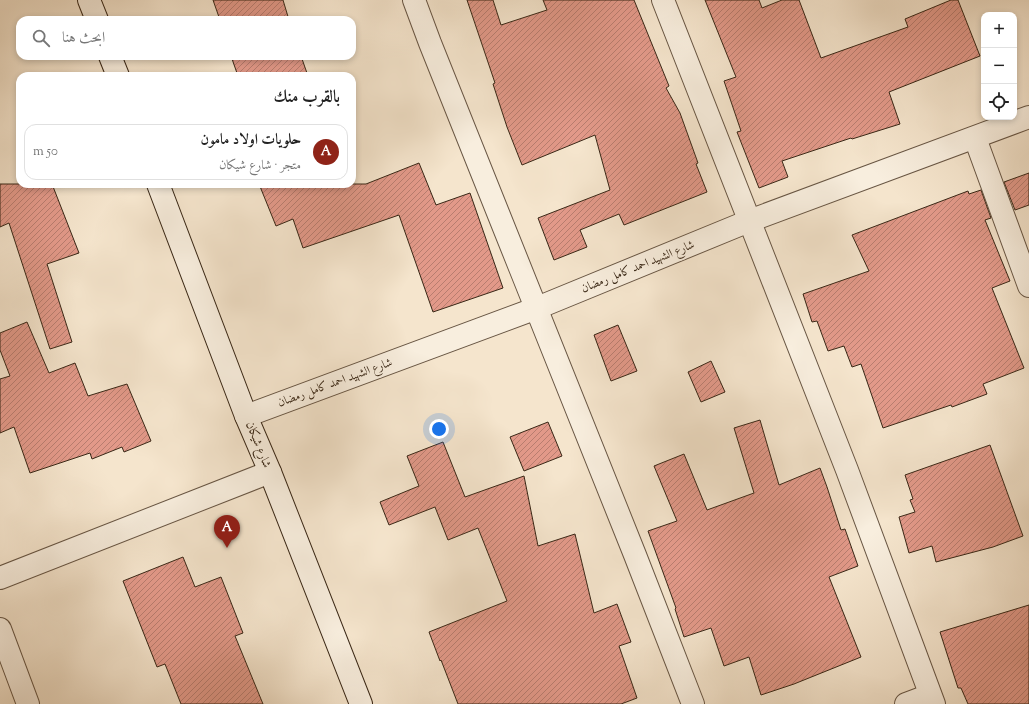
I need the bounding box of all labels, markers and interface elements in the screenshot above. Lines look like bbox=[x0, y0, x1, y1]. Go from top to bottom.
map controls bbox=[981, 12, 1017, 120]
button: + bbox=[981, 12, 1017, 48]
search box bbox=[16, 16, 356, 60]
icon: search bbox=[30, 27, 52, 49]
text: ابحث هنا bbox=[62, 28, 105, 49]
button: − bbox=[981, 48, 1017, 84]
button: locate bbox=[981, 84, 1017, 120]
text: بالقرب منك bbox=[274, 86, 340, 110]
text: حلويات اولاد مامون bbox=[200, 130, 301, 151]
text: 50 m bbox=[33, 143, 58, 161]
text: A bbox=[321, 143, 331, 161]
text: متجر · شارع شيكان bbox=[219, 157, 301, 175]
street label: شارع الشهيد احمد كامل رمضان bbox=[579, 236, 698, 299]
street label: شارع الشهيد احمد كامل رمضان bbox=[275, 354, 395, 413]
street label: شارع شيكان bbox=[240, 419, 276, 471]
your location bbox=[429, 419, 449, 439]
pin: A bbox=[214, 515, 240, 548]

